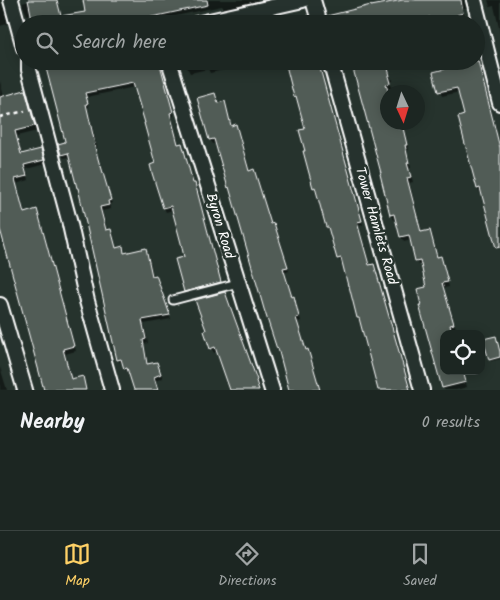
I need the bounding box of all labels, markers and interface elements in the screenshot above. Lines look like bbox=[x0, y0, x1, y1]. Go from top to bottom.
search box bbox=[15, 15, 485, 70]
text: Search here bbox=[73, 28, 167, 58]
icon: search bbox=[33, 29, 61, 57]
north arrow bbox=[380, 85, 425, 130]
street label: Tower Hamlets Road bbox=[349, 164, 404, 288]
street label: Byron Road bbox=[200, 190, 241, 263]
map controls bbox=[440, 330, 485, 375]
button: locate bbox=[440, 330, 485, 375]
text: Nearby bbox=[20, 406, 85, 439]
text: 0 results bbox=[422, 410, 480, 435]
tab: Map bbox=[63, 540, 91, 592]
tab: Directions bbox=[218, 540, 276, 592]
tab: Saved bbox=[403, 540, 437, 592]

